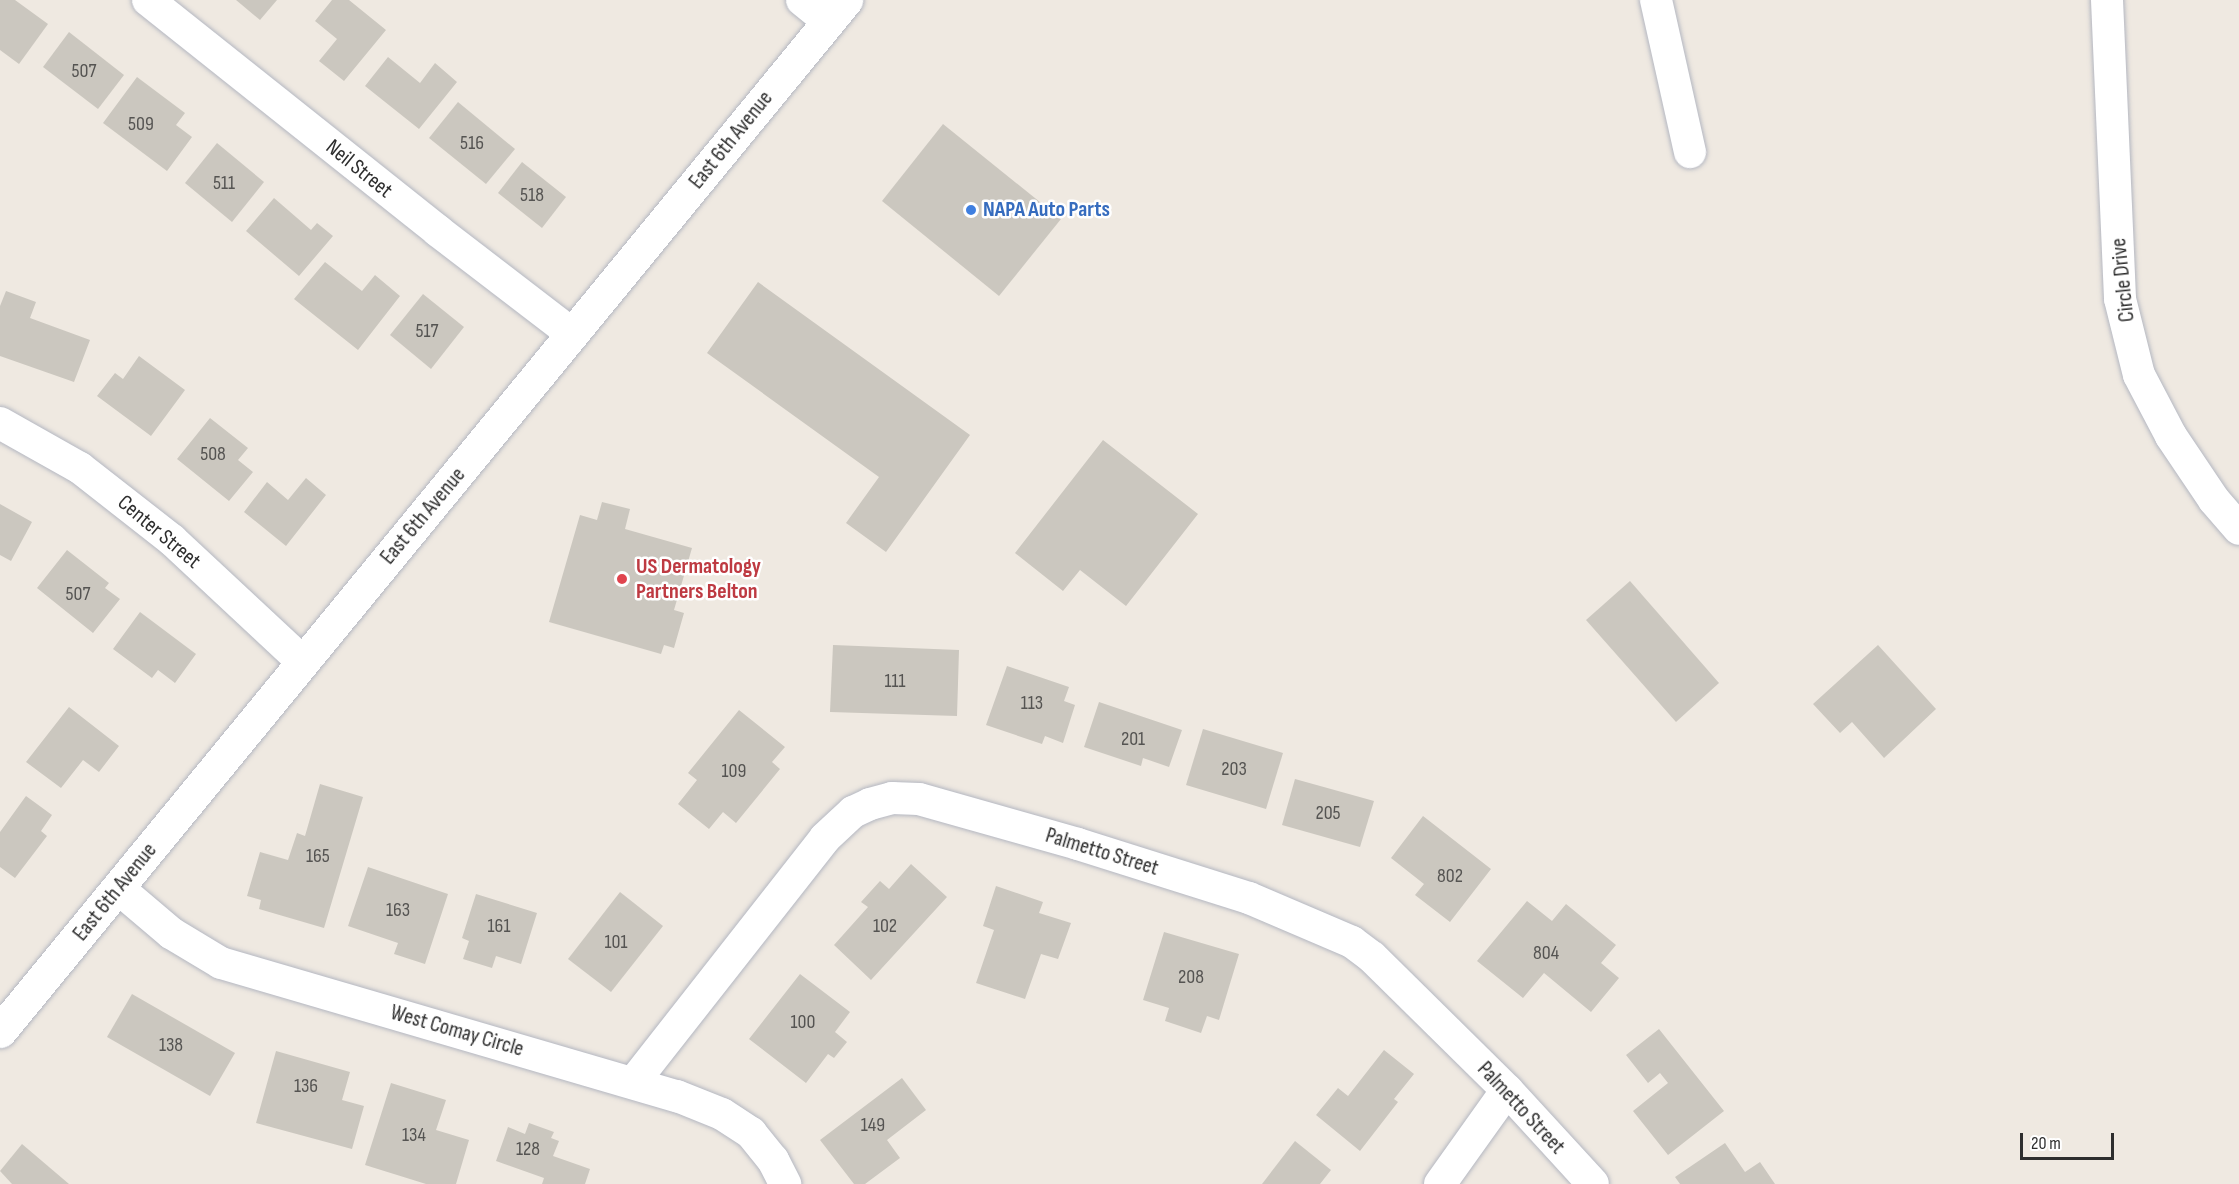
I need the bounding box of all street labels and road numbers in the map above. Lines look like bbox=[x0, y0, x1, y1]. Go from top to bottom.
street label: East 6th Avenue bbox=[683, 86, 779, 194]
street label: Neil Street bbox=[320, 134, 398, 204]
street label: Circle Drive bbox=[2105, 237, 2141, 323]
street label: East 6th Avenue bbox=[375, 462, 471, 570]
street label: Center Street bbox=[112, 490, 206, 574]
street label: Palmetto Street bbox=[1042, 822, 1162, 882]
street label: East 6th Avenue bbox=[67, 838, 163, 946]
street label: West Comay Circle bbox=[387, 999, 527, 1063]
street label: Palmetto Street bbox=[1472, 1056, 1570, 1160]

